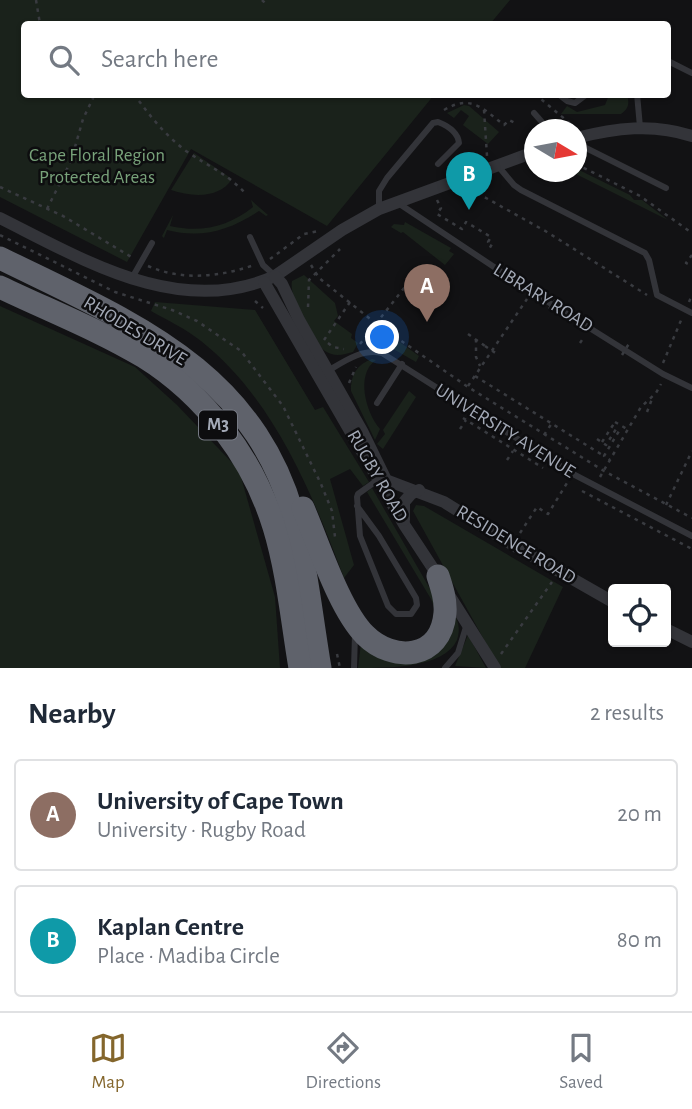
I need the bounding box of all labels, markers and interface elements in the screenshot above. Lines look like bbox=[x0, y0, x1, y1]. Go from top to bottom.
search box bbox=[21, 21, 671, 98]
icon: search bbox=[45, 41, 83, 79]
text: Search here bbox=[101, 46, 219, 72]
north arrow bbox=[524, 119, 587, 182]
park label: Cape Floral Region Protected Areas bbox=[29, 146, 165, 187]
pin: B bbox=[446, 152, 492, 210]
street label: LIBRARY ROAD bbox=[490, 260, 596, 336]
pin: A bbox=[404, 264, 450, 322]
street label: RHODES DRIVE bbox=[80, 293, 190, 369]
your location bbox=[365, 320, 399, 354]
street label: UNIVERSITY AVENUE bbox=[432, 380, 578, 482]
road number: M3 bbox=[199, 410, 237, 440]
street label: RUGBY ROAD bbox=[343, 427, 411, 525]
street label: RESIDENCE ROAD bbox=[453, 502, 579, 588]
map controls bbox=[608, 584, 671, 647]
button: locate bbox=[608, 584, 671, 647]
text: Nearby bbox=[28, 699, 116, 729]
text: 2 results bbox=[590, 702, 664, 725]
text: University of Cape Town bbox=[97, 788, 344, 814]
text: A bbox=[46, 803, 60, 826]
text: 20 m bbox=[617, 803, 662, 826]
text: University · Rugby Road bbox=[97, 819, 306, 842]
text: Kaplan Centre bbox=[97, 914, 244, 940]
text: B bbox=[46, 929, 60, 952]
text: 80 m bbox=[617, 929, 662, 952]
text: Place · Madiba Circle bbox=[97, 945, 280, 968]
tab: Map bbox=[89, 1029, 127, 1094]
tab: Directions bbox=[305, 1029, 381, 1094]
tab: Saved bbox=[559, 1029, 603, 1094]

